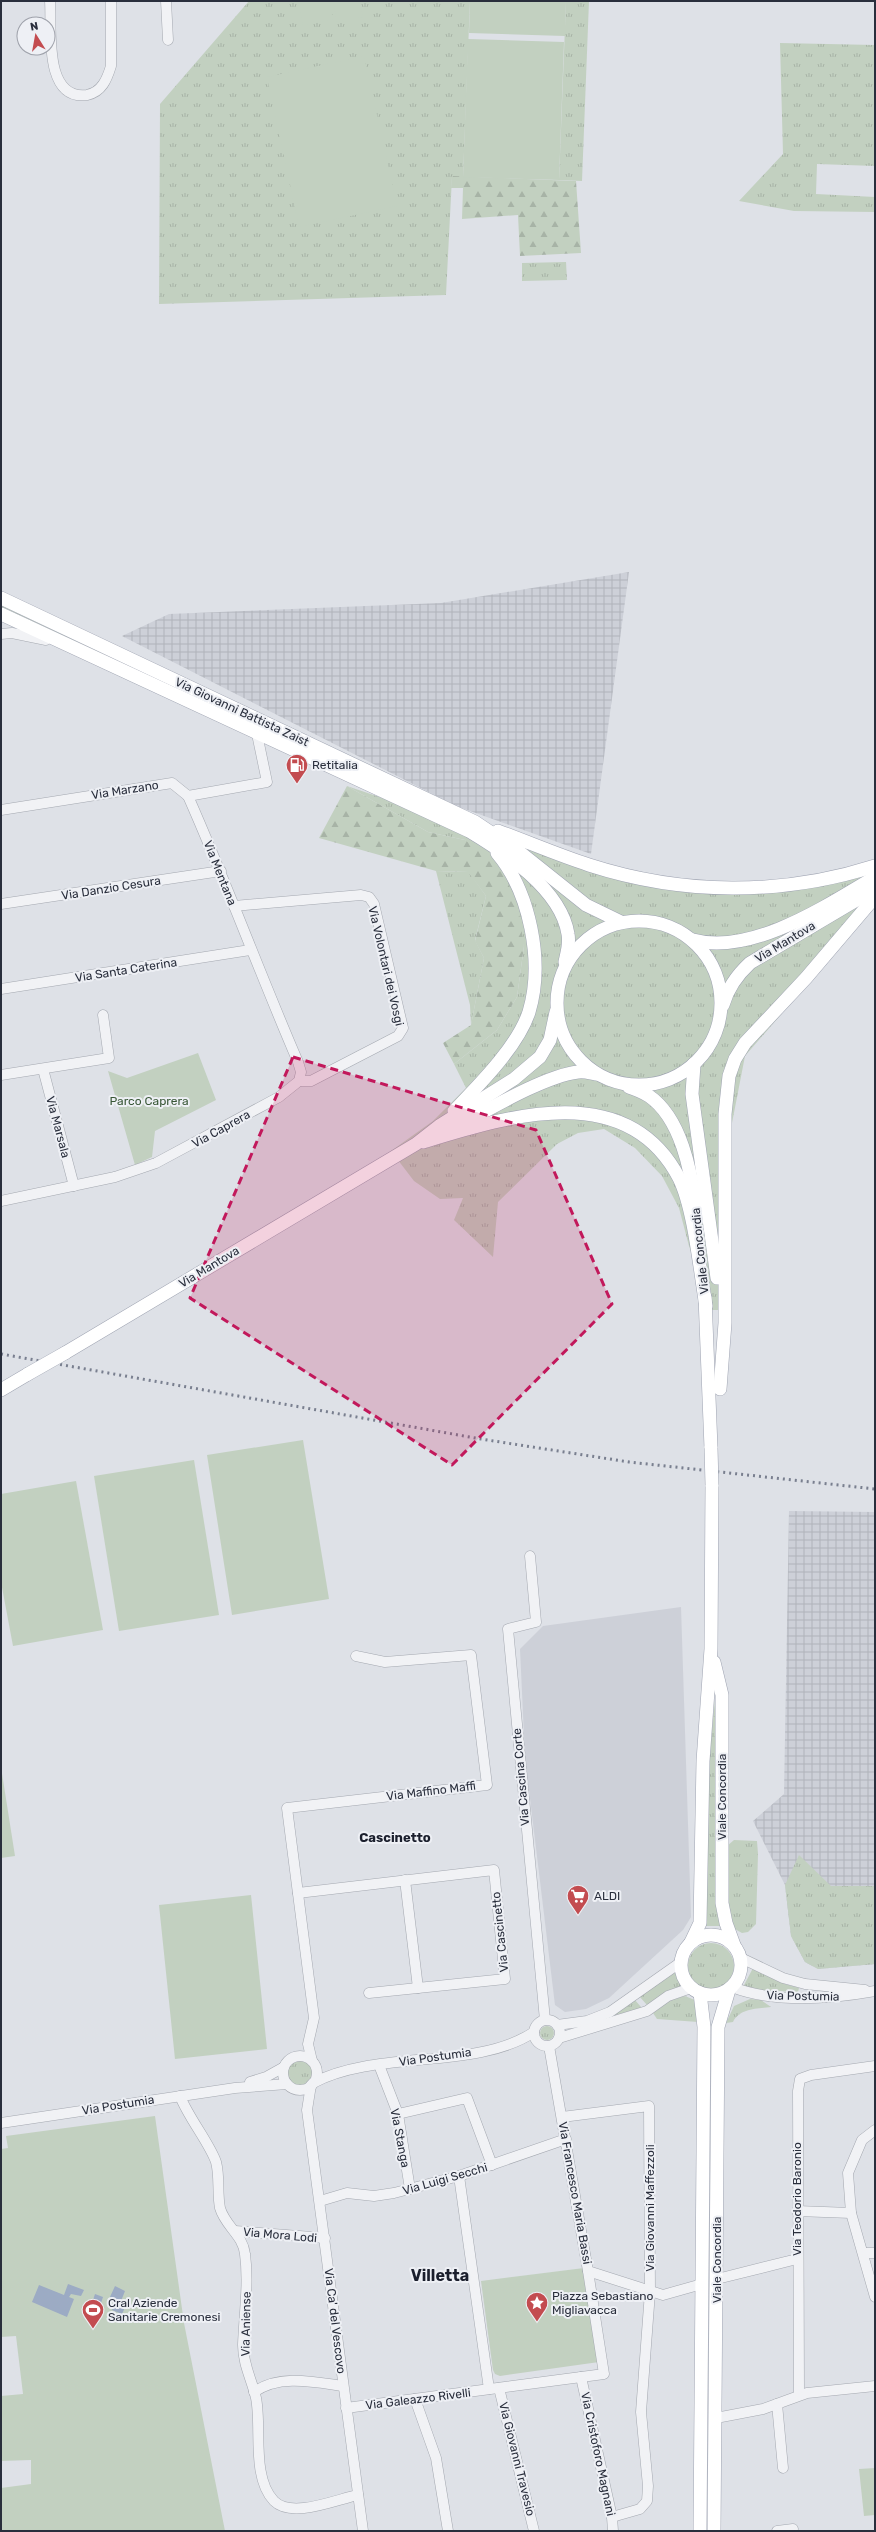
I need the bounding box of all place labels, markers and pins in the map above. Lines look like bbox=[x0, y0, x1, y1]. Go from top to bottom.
fuel station icon: Retitalia bbox=[284, 752, 310, 785]
place label: Retitalia bbox=[312, 758, 358, 772]
supermarket icon: ALDI bbox=[565, 1883, 591, 1916]
place label: ALDI bbox=[594, 1889, 620, 1903]
place label: Piazza Sebastiano Migliavacca bbox=[552, 2289, 654, 2317]
place icon: Piazza Sebastiano Migliavacca bbox=[524, 2290, 550, 2323]
place label: Cral Aziende Sanitarie Cremonesi bbox=[108, 2296, 221, 2324]
sports icon: Cral Aziende Sanitarie Cremonesi bbox=[80, 2297, 106, 2330]

